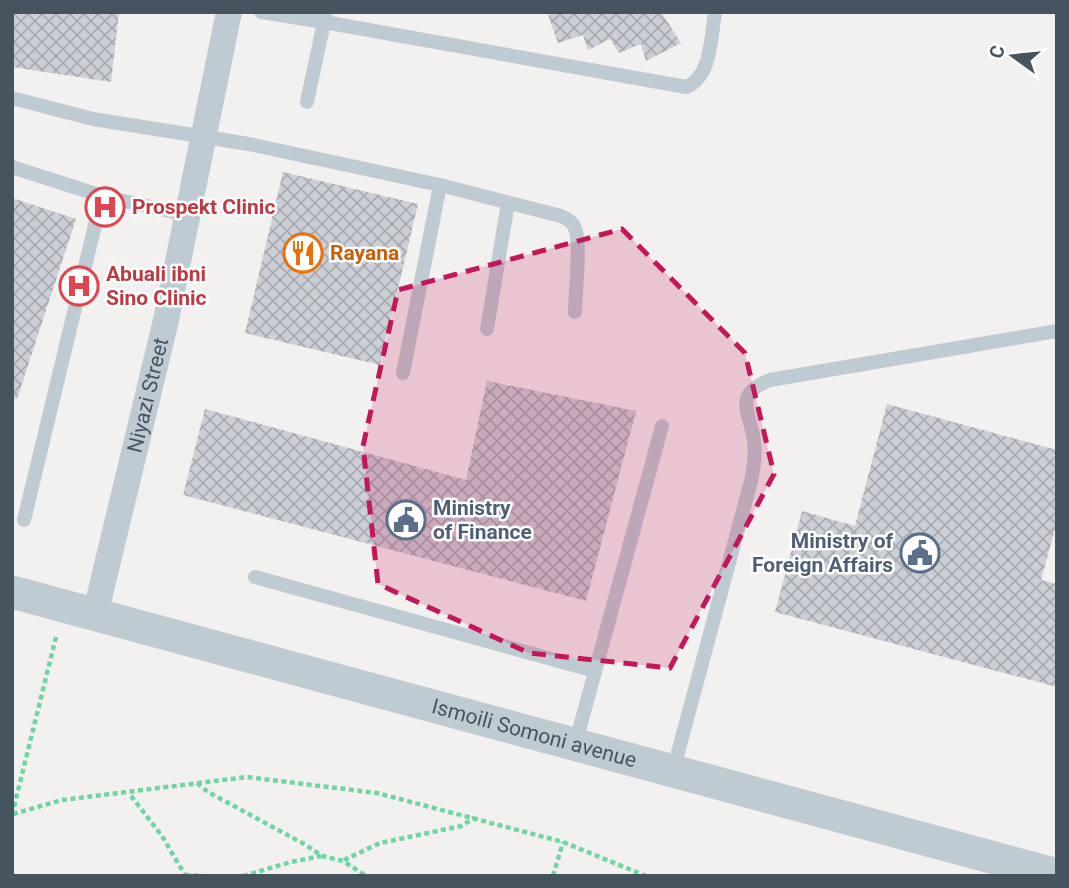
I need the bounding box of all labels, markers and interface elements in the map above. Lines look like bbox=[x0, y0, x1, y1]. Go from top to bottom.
north arrow bbox=[978, 21, 1048, 91]
text: С bbox=[984, 43, 1010, 61]
hospital icon: Prospekt Clinic bbox=[84, 186, 126, 228]
place label: Prospekt Clinic bbox=[132, 195, 275, 219]
restaurant icon: Rayana bbox=[282, 232, 324, 274]
place label: Rayana bbox=[330, 241, 399, 265]
place label: Abuali ibni Sino Clinic bbox=[106, 262, 207, 310]
hospital icon: Abuali ibni Sino Clinic bbox=[58, 265, 100, 307]
street label: Niyazi Street bbox=[122, 335, 173, 455]
place label: Ministry of Finance bbox=[433, 496, 532, 544]
public building icon: Ministry of Finance bbox=[385, 499, 427, 541]
place label: Ministry of Foreign Affairs bbox=[752, 529, 893, 577]
public building icon: Ministry of Foreign Affairs bbox=[899, 532, 941, 574]
street label: Ismoili Somoni avenue bbox=[429, 694, 639, 773]

